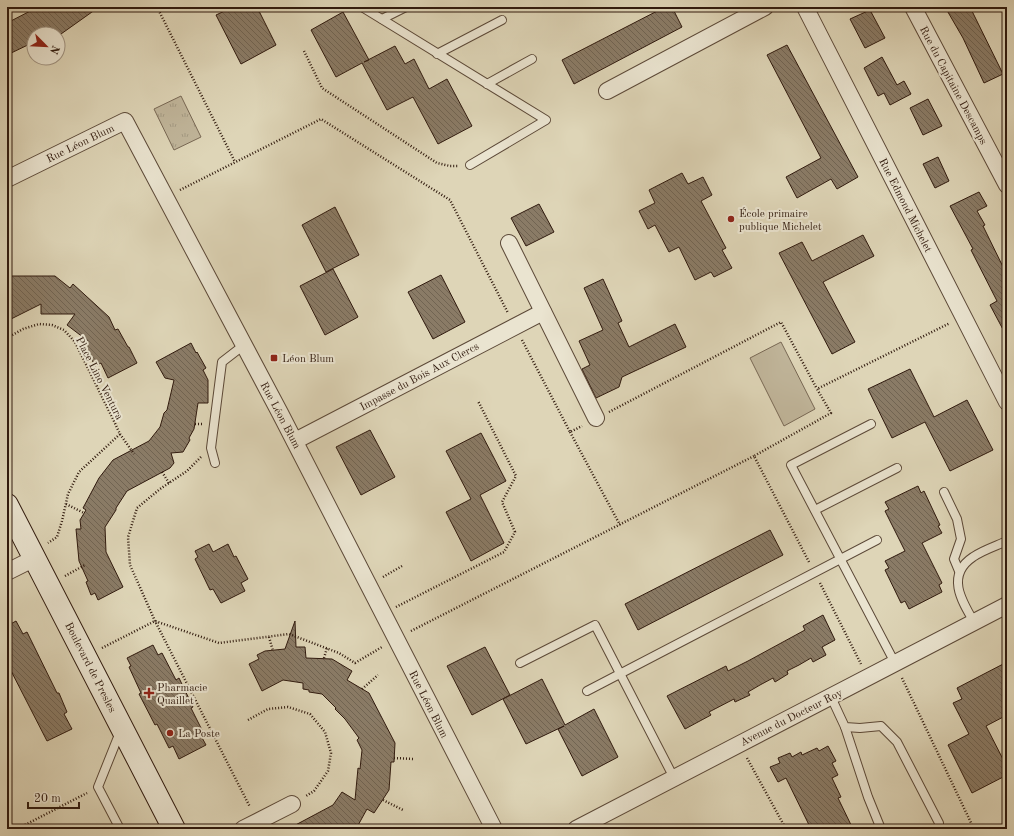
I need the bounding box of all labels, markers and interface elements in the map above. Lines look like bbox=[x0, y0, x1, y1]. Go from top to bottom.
street label: Rue du Capitaine Descamps bbox=[917, 25, 989, 147]
north arrow bbox=[26, 26, 66, 66]
text: N bbox=[47, 43, 60, 56]
street label: Rue Léon Blum bbox=[45, 123, 117, 166]
street label: Rue Edmond Michelet bbox=[876, 157, 933, 255]
place label: École primaire publique Michelet bbox=[739, 207, 822, 233]
marker: École primaire publique Michelet bbox=[726, 214, 736, 224]
street label: Place Lino Ventura bbox=[73, 335, 125, 423]
street label: Impasse du Bois Aux Clercs bbox=[358, 341, 481, 413]
marker: Léon Blum bbox=[269, 353, 279, 363]
place label: Léon Blum bbox=[282, 354, 334, 365]
street label: Rue Léon Blum bbox=[257, 380, 302, 451]
street label: Boulevard de Presles bbox=[62, 621, 117, 715]
street label: Rue Léon Blum bbox=[406, 669, 449, 740]
place label: Pharmacie Quaillet bbox=[157, 683, 207, 707]
marker: Pharmacie Quaillet bbox=[144, 688, 154, 698]
street label: Avenue du Docteur Roy bbox=[739, 688, 845, 749]
marker: La Poste bbox=[165, 728, 175, 738]
place label: La Poste bbox=[178, 729, 220, 740]
scale bar bbox=[28, 784, 79, 810]
text: 20 m bbox=[34, 793, 61, 805]

